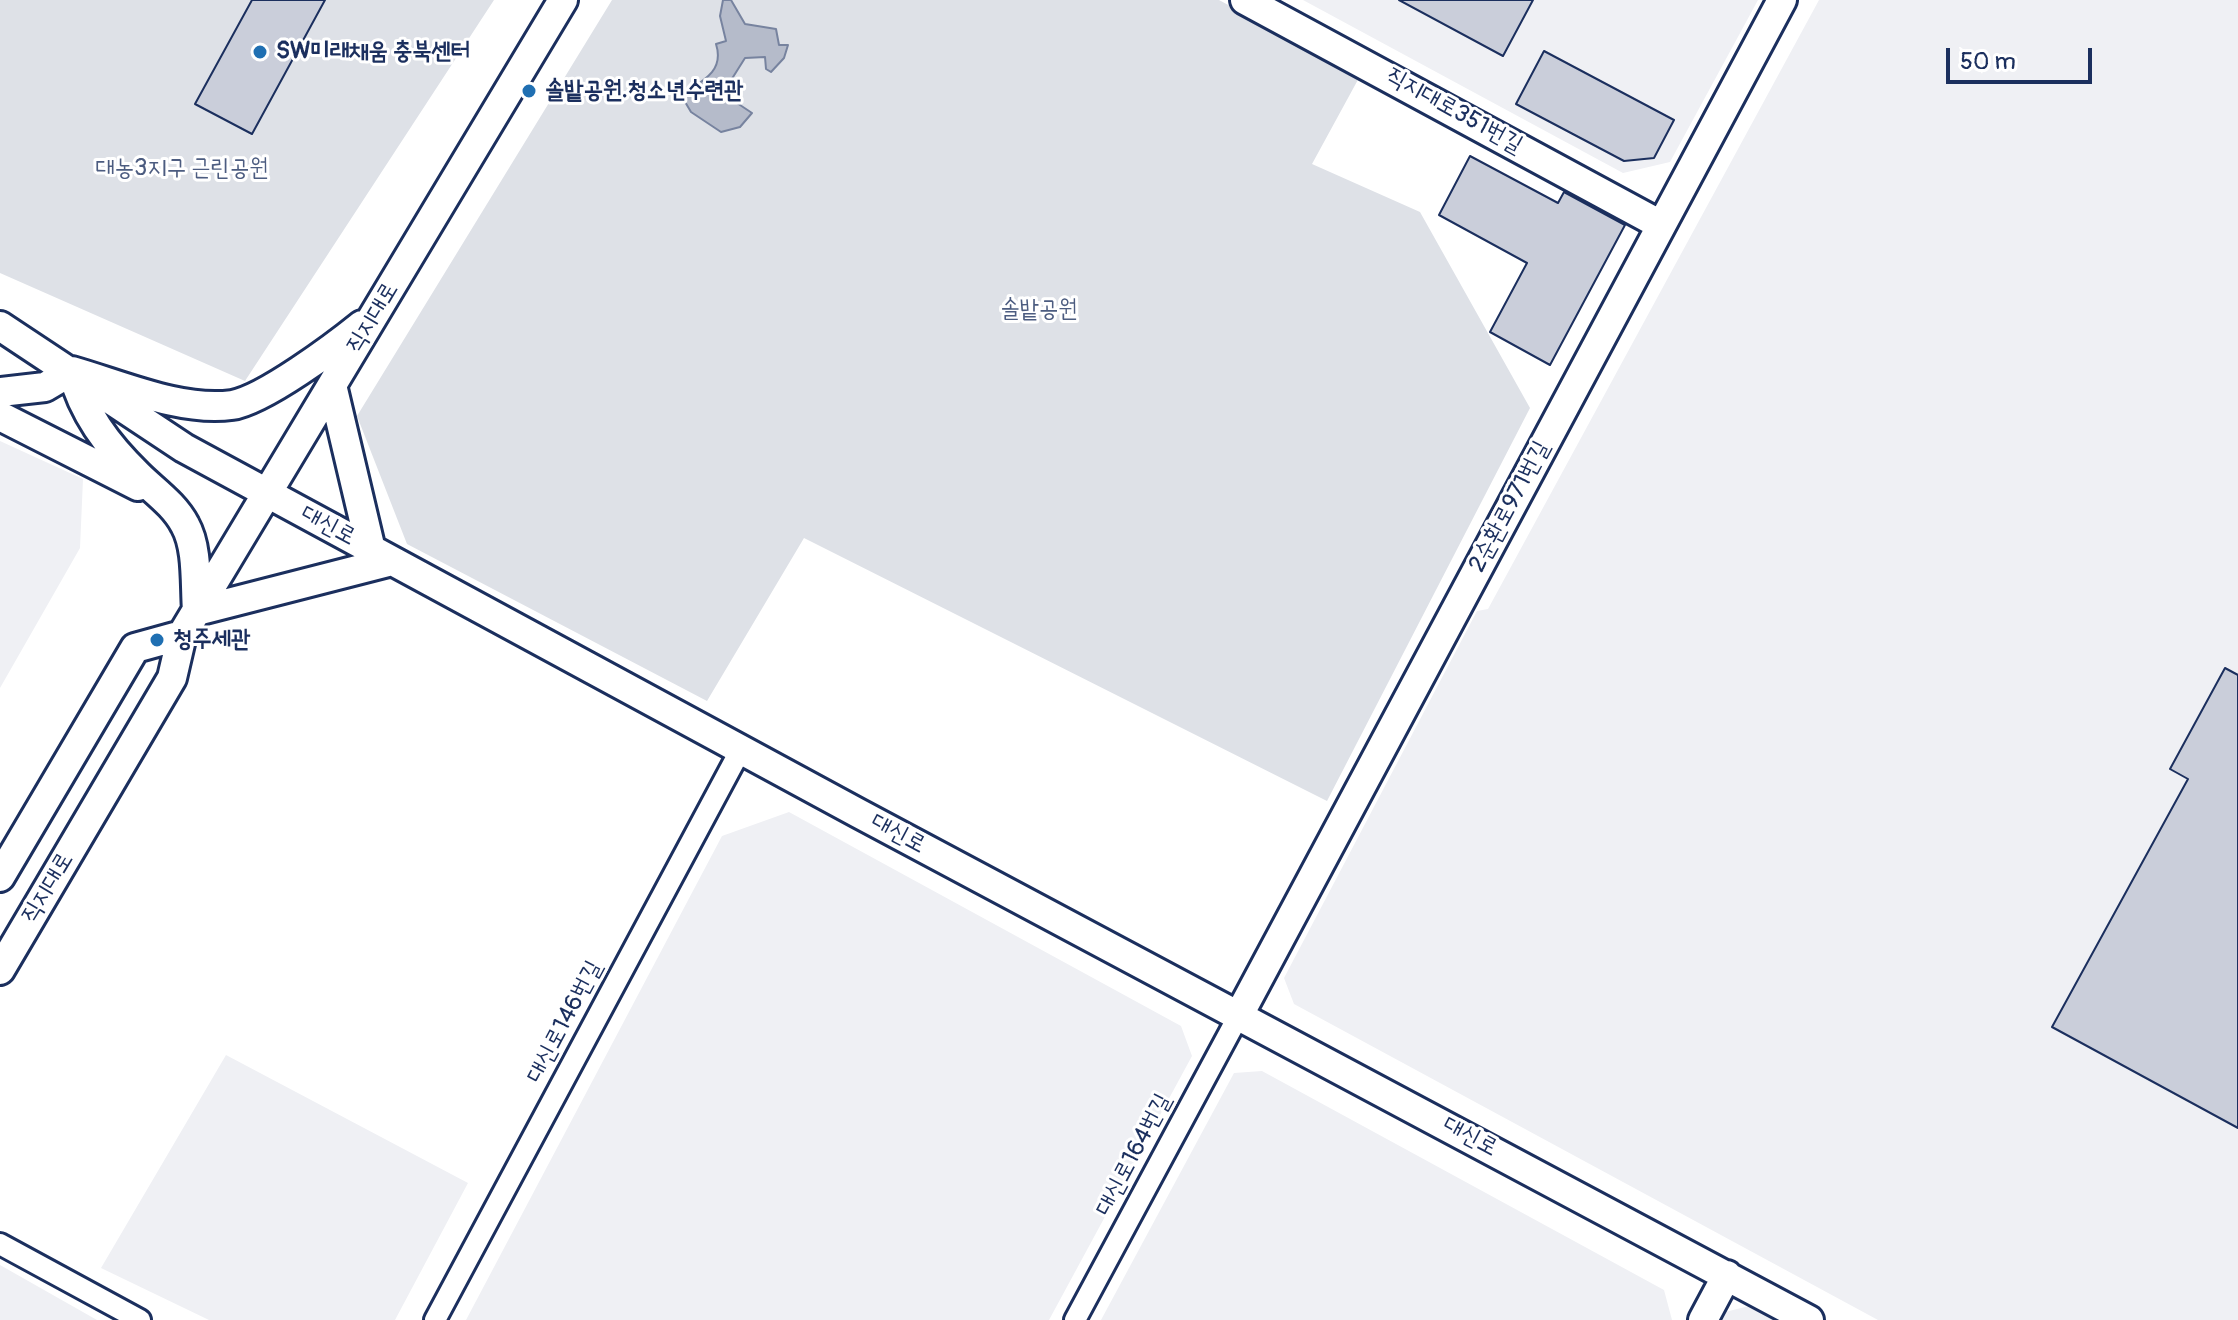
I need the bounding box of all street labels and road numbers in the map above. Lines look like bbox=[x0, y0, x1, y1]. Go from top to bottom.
street label: 직지대로351번길 bbox=[1381, 62, 1527, 160]
street label: 직지대로 bbox=[341, 277, 405, 359]
street label: 2순환로971번길 bbox=[1463, 436, 1557, 578]
street label: 대신로 bbox=[296, 500, 360, 552]
street label: 대신로 bbox=[866, 808, 930, 860]
street label: 직지대로 bbox=[16, 847, 80, 929]
street label: 대신로146번길 bbox=[521, 956, 609, 1088]
street label: 대신로164번길 bbox=[1090, 1089, 1178, 1221]
street label: 대신로 bbox=[1438, 1111, 1502, 1163]

